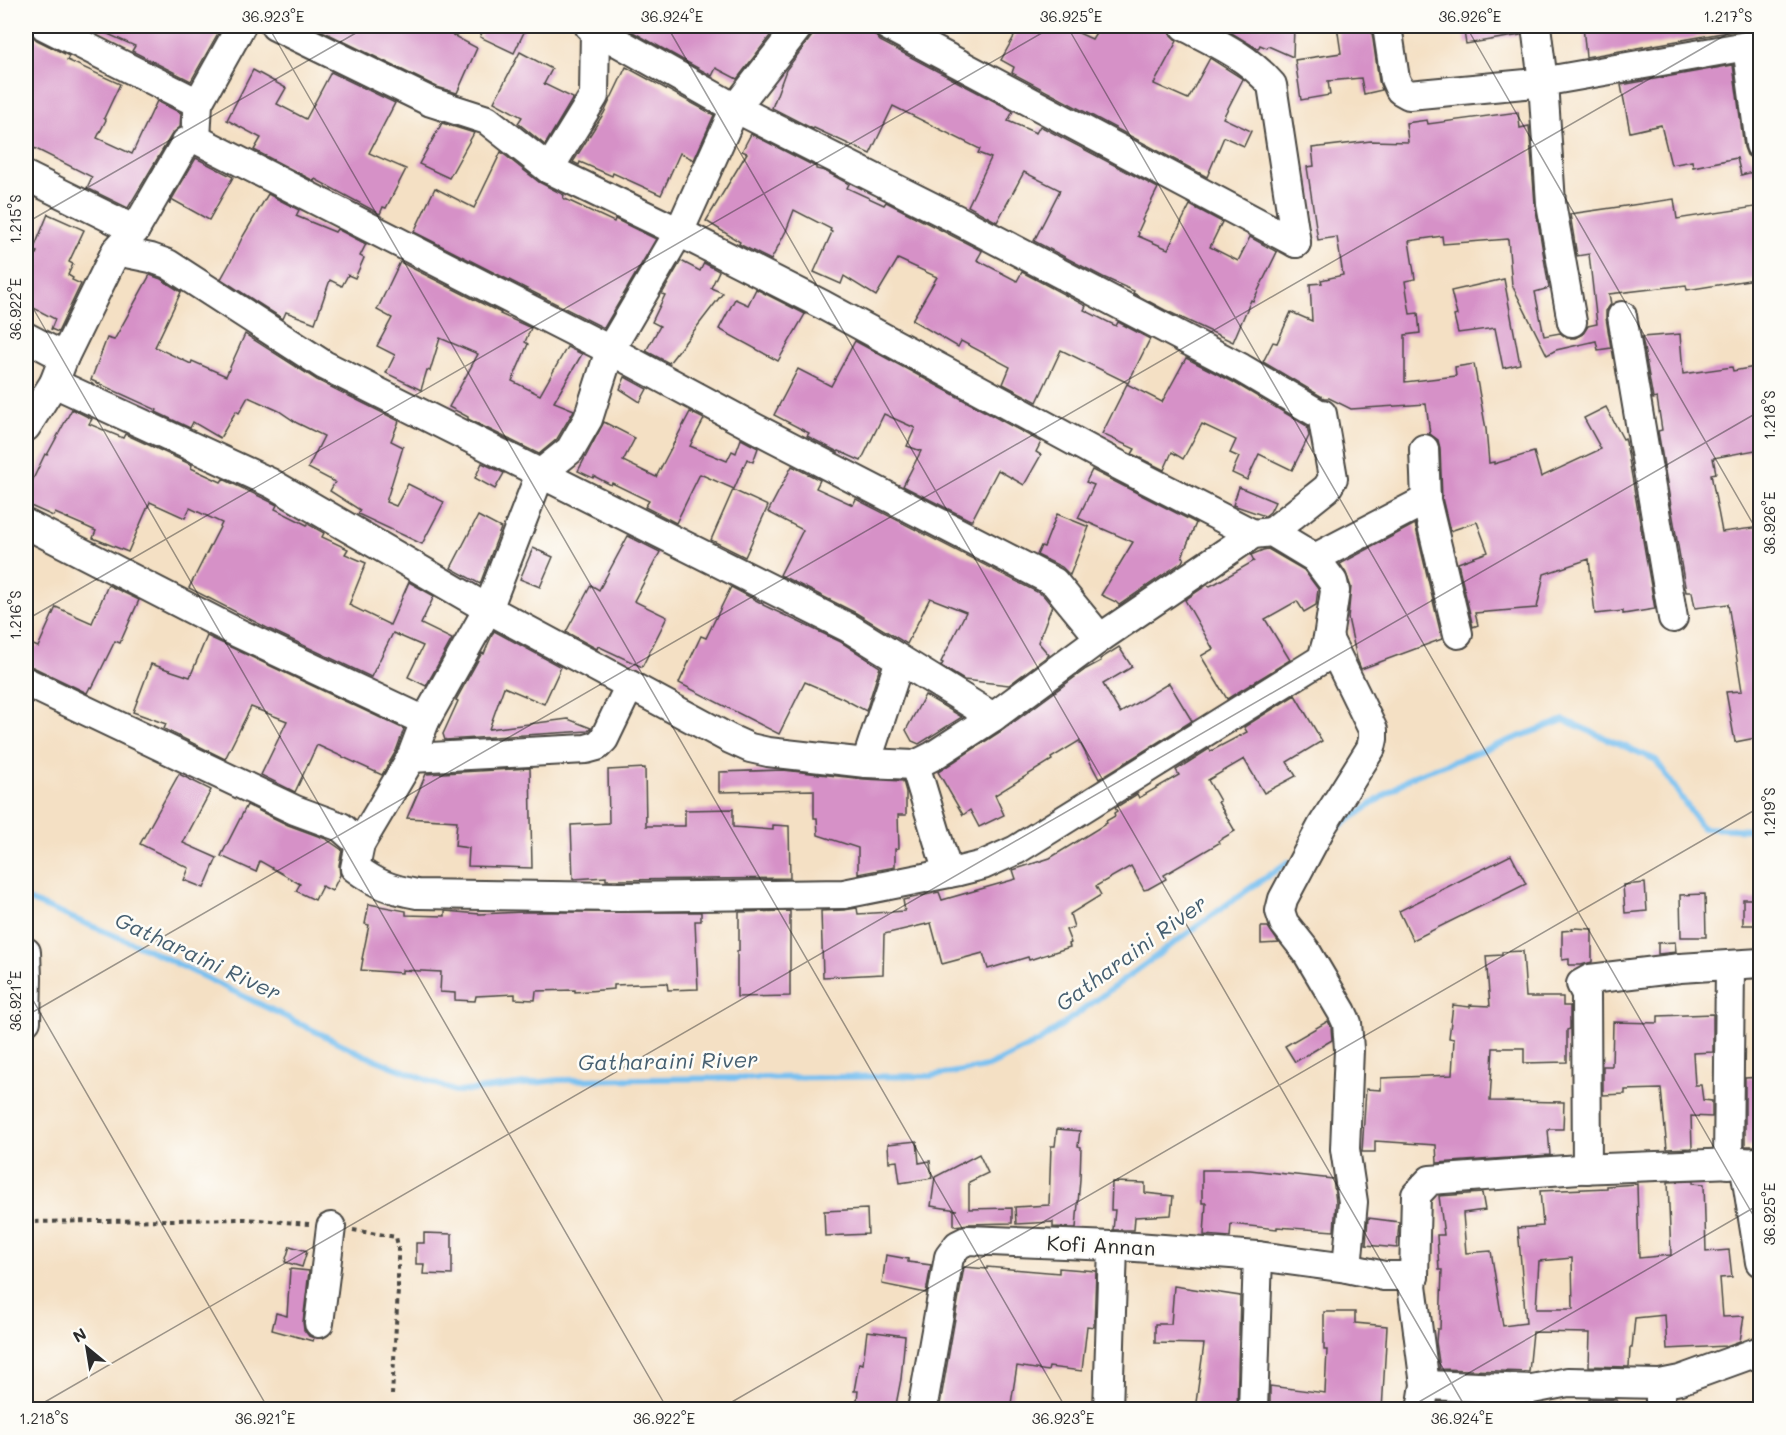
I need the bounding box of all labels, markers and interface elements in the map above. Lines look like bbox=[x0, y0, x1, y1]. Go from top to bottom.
text: 36.923°E bbox=[242, 6, 305, 26]
text: 36.924°E bbox=[641, 6, 704, 26]
text: 36.925°E bbox=[1040, 6, 1103, 26]
text: 36.926°E bbox=[1439, 6, 1502, 26]
text: 1.217°S bbox=[1704, 6, 1752, 26]
text: 1.215°S bbox=[5, 194, 25, 244]
text: 36.922°E bbox=[5, 277, 25, 340]
text: 1.218°S bbox=[1759, 390, 1779, 440]
text: 36.926°E bbox=[1759, 491, 1779, 554]
text: 1.216°S bbox=[5, 590, 25, 640]
text: 1.219°S bbox=[1759, 787, 1779, 837]
water label: Gatharaini River bbox=[1049, 888, 1212, 1017]
water label: Gatharaini River bbox=[110, 904, 286, 1007]
text: 36.921°E bbox=[5, 970, 25, 1031]
water label: Gatharaini River bbox=[578, 1044, 758, 1077]
text: 36.925°E bbox=[1759, 1182, 1779, 1245]
street label: Kofi Annan bbox=[1046, 1228, 1156, 1261]
north arrow bbox=[57, 1318, 117, 1378]
text: N bbox=[69, 1322, 90, 1347]
text: 1.218°S bbox=[19, 1408, 69, 1428]
text: 36.921°E bbox=[235, 1408, 296, 1428]
text: 36.922°E bbox=[633, 1408, 696, 1428]
text: 36.923°E bbox=[1032, 1408, 1095, 1428]
text: 36.924°E bbox=[1431, 1408, 1494, 1428]

